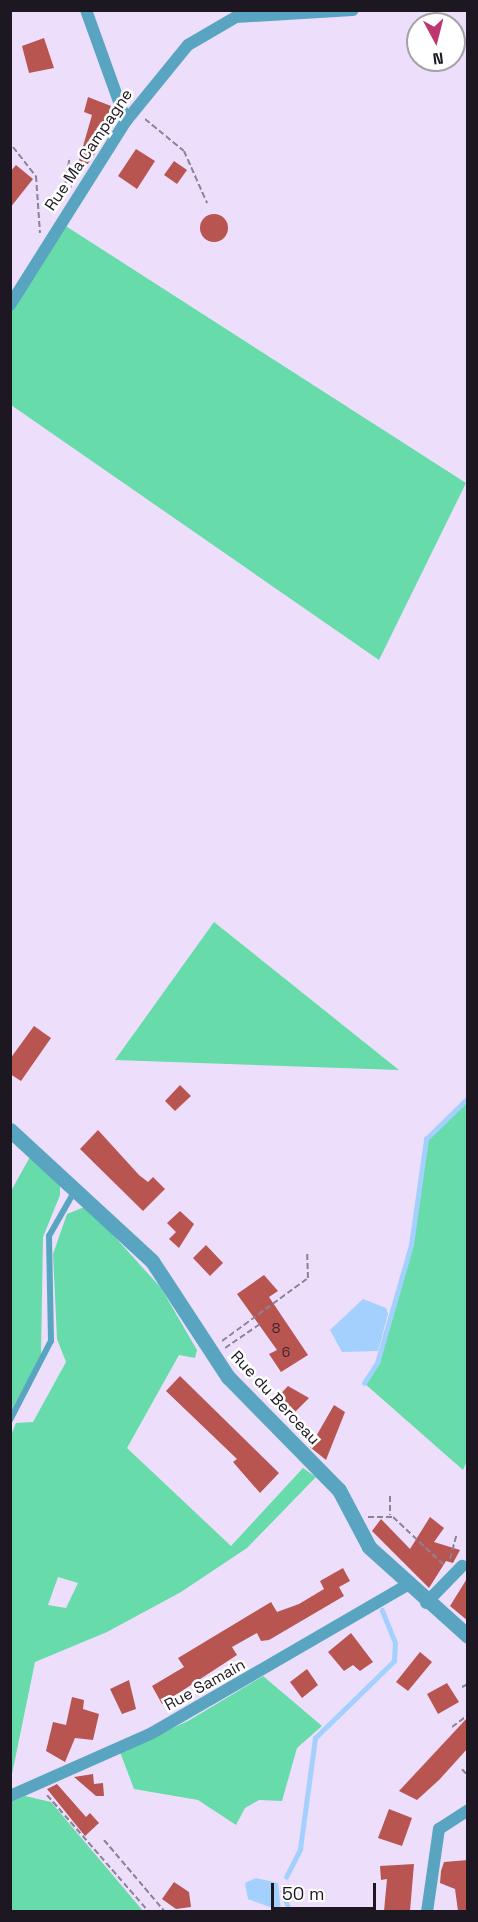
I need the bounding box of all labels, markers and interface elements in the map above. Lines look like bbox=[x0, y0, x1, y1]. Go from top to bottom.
north arrow bbox=[406, 12, 466, 72]
text: N bbox=[431, 47, 445, 69]
street label: Rue Ma Campagne bbox=[41, 85, 137, 215]
house number: 8 bbox=[272, 1320, 280, 1336]
house number: 6 bbox=[282, 1344, 290, 1360]
street label: Rue du Berceau bbox=[227, 1347, 323, 1449]
street label: Rue Samain bbox=[161, 1655, 249, 1715]
scale bar bbox=[274, 1871, 379, 1909]
text: 50 m bbox=[282, 1882, 324, 1905]

